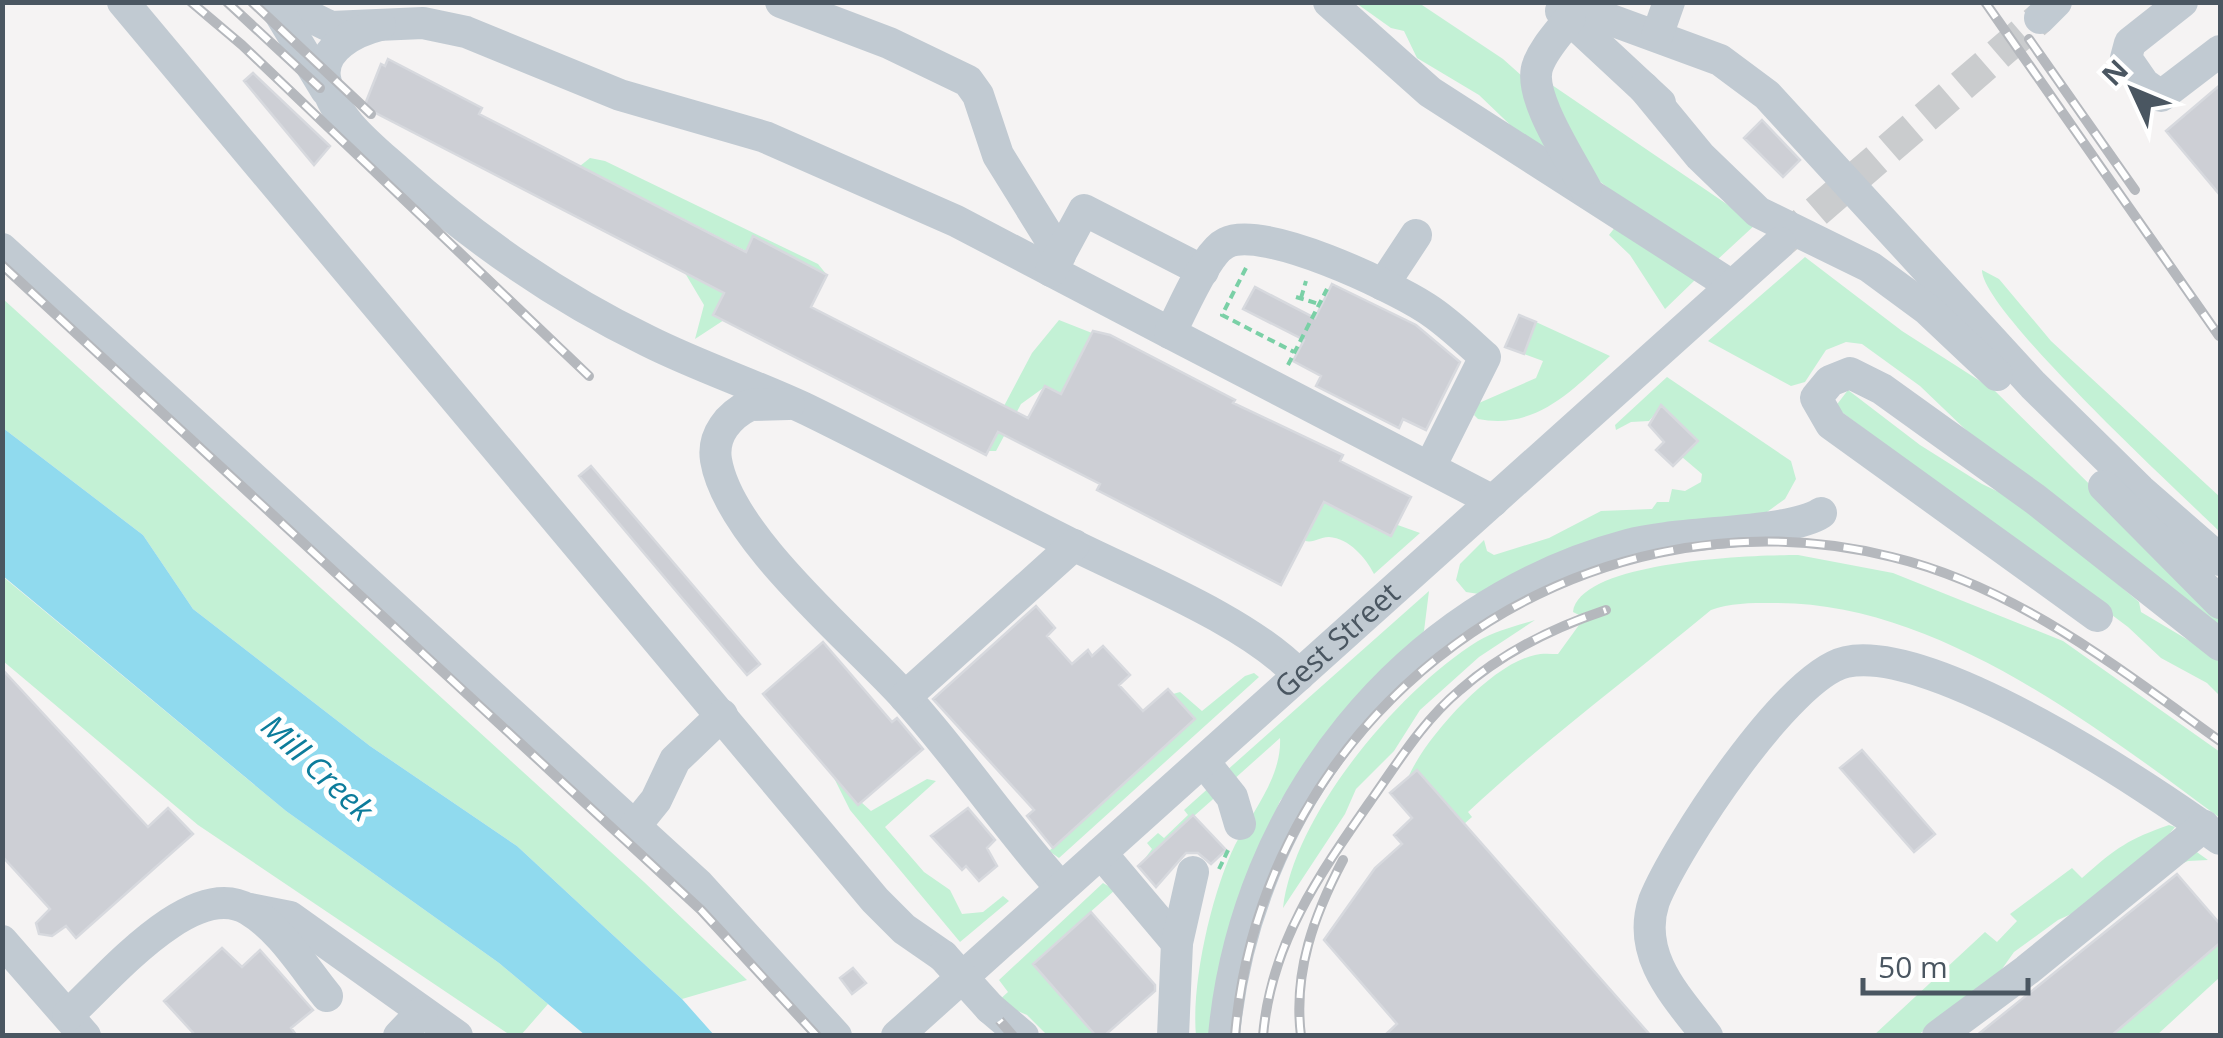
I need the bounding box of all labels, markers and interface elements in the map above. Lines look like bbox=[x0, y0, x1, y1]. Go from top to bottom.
north arrow bbox=[2083, 40, 2183, 140]
text: N bbox=[2093, 51, 2136, 93]
street label: Gest Street bbox=[1265, 572, 1408, 706]
water label: Mill Creek bbox=[253, 704, 384, 831]
scale bar bbox=[1863, 933, 2028, 995]
text: 50 m bbox=[1878, 946, 1948, 987]

